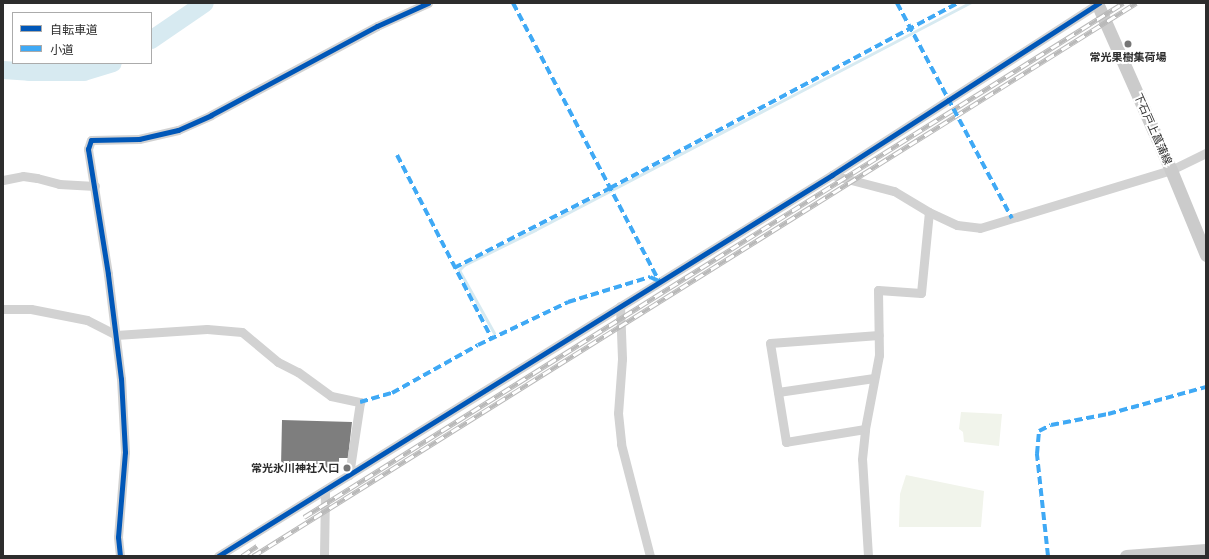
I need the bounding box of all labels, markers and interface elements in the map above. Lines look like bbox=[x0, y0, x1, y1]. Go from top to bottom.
legend bbox=[12, 12, 152, 64]
text: 自転車道 bbox=[50, 23, 98, 37]
marker: 常光果樹集荷場 bbox=[1123, 39, 1133, 49]
text: 小道 bbox=[50, 43, 74, 57]
place label: 常光果樹集荷場 bbox=[1090, 50, 1166, 64]
street label: 下石戸上菖蒲線 bbox=[1131, 91, 1175, 167]
place label: 常光氷川神社入口 bbox=[251, 461, 339, 475]
marker: 常光氷川神社入口 bbox=[342, 463, 352, 473]

